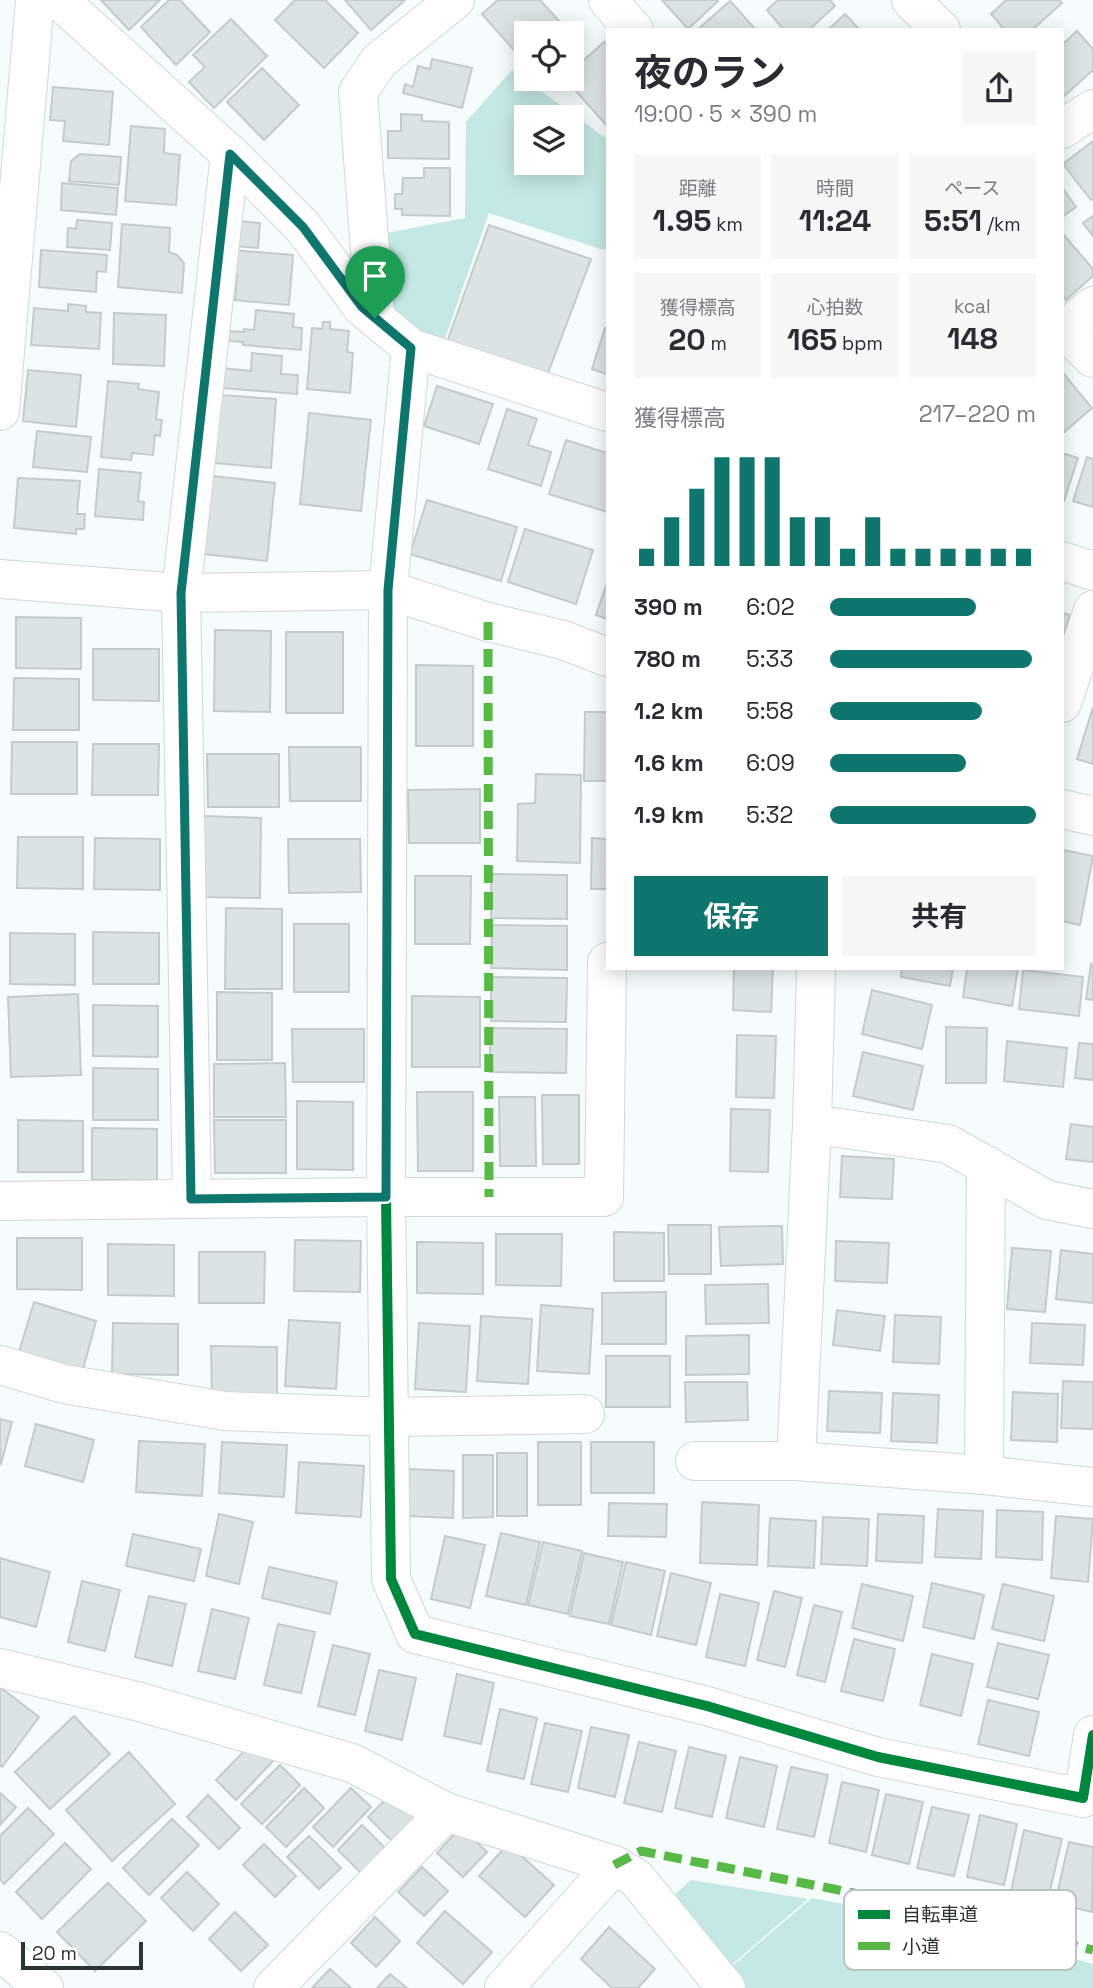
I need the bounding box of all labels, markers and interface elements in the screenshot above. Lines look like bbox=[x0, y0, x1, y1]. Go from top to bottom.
map controls bbox=[514, 21, 584, 175]
button: locate bbox=[514, 21, 584, 91]
text: 夜のラン bbox=[634, 49, 786, 97]
button: share bbox=[962, 51, 1036, 125]
text: 19:00 · 5 × 390 m bbox=[634, 99, 817, 129]
button: layers bbox=[514, 105, 584, 175]
text: 距離 bbox=[679, 176, 717, 201]
text: 時間 bbox=[816, 176, 854, 201]
text: ペース bbox=[944, 176, 1000, 201]
text: 1.95 bbox=[652, 201, 711, 240]
text: 11:24 bbox=[799, 201, 871, 240]
text: 5:51 bbox=[924, 201, 982, 240]
text: km bbox=[711, 212, 743, 237]
text: /km bbox=[982, 212, 1021, 237]
pin bbox=[345, 246, 405, 318]
icon: arrive bbox=[356, 257, 394, 295]
text: kcal bbox=[954, 294, 991, 319]
text: 獲得標高 bbox=[660, 295, 736, 320]
text: 心拍数 bbox=[806, 295, 864, 320]
text: 148 bbox=[947, 319, 998, 358]
text: 20 bbox=[668, 320, 706, 359]
text: 165 bbox=[787, 320, 837, 359]
text: m bbox=[706, 331, 727, 356]
text: bpm bbox=[837, 331, 883, 356]
text: 217–220 m bbox=[919, 399, 1036, 429]
text: 獲得標高 bbox=[634, 403, 726, 433]
text: 390 m bbox=[634, 592, 703, 622]
text: 6:02 bbox=[746, 592, 795, 622]
text: 780 m bbox=[634, 644, 701, 674]
text: 5:33 bbox=[746, 644, 793, 674]
text: 1.2 km bbox=[634, 696, 703, 726]
text: 5:58 bbox=[746, 696, 794, 726]
text: 1.6 km bbox=[634, 748, 704, 778]
text: 6:09 bbox=[746, 748, 795, 778]
text: 1.9 km bbox=[634, 800, 704, 830]
text: 5:32 bbox=[746, 800, 793, 830]
button: 保存 bbox=[634, 876, 828, 956]
button: 共有 bbox=[842, 876, 1036, 956]
legend bbox=[844, 1890, 1076, 1970]
text: 自転車道 bbox=[902, 1902, 978, 1927]
text: 小道 bbox=[902, 1934, 940, 1959]
scale bar bbox=[21, 1939, 144, 1971]
text: 20 m bbox=[32, 1941, 77, 1966]

